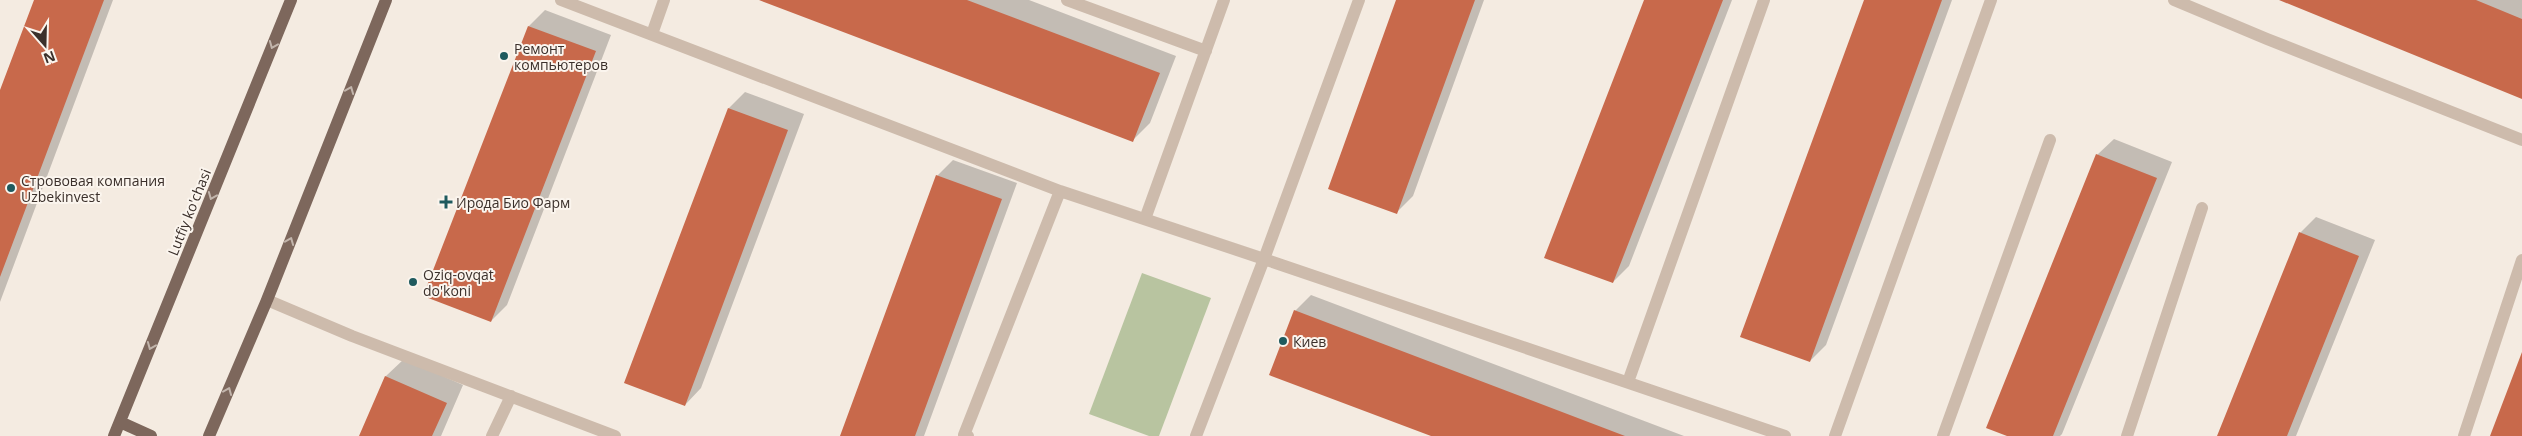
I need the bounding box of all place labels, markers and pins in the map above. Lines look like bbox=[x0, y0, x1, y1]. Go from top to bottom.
place label: Ремонт компьютеров bbox=[514, 39, 608, 74]
marker: Ремонт компьютеров bbox=[498, 50, 510, 62]
place label: Стрововая компания Uzbekinvest bbox=[21, 171, 165, 206]
marker: Стрововая компания Uzbekinvest bbox=[5, 182, 17, 194]
place label: Ирода Био Фарм bbox=[456, 193, 570, 212]
marker: Ирода Био Фарм bbox=[440, 196, 452, 208]
place label: Oziq-ovqat do'koni bbox=[423, 265, 494, 300]
marker: Oziq-ovqat do'koni bbox=[407, 276, 419, 288]
place label: Киев bbox=[1293, 332, 1326, 351]
marker: Киев bbox=[1277, 335, 1289, 347]

